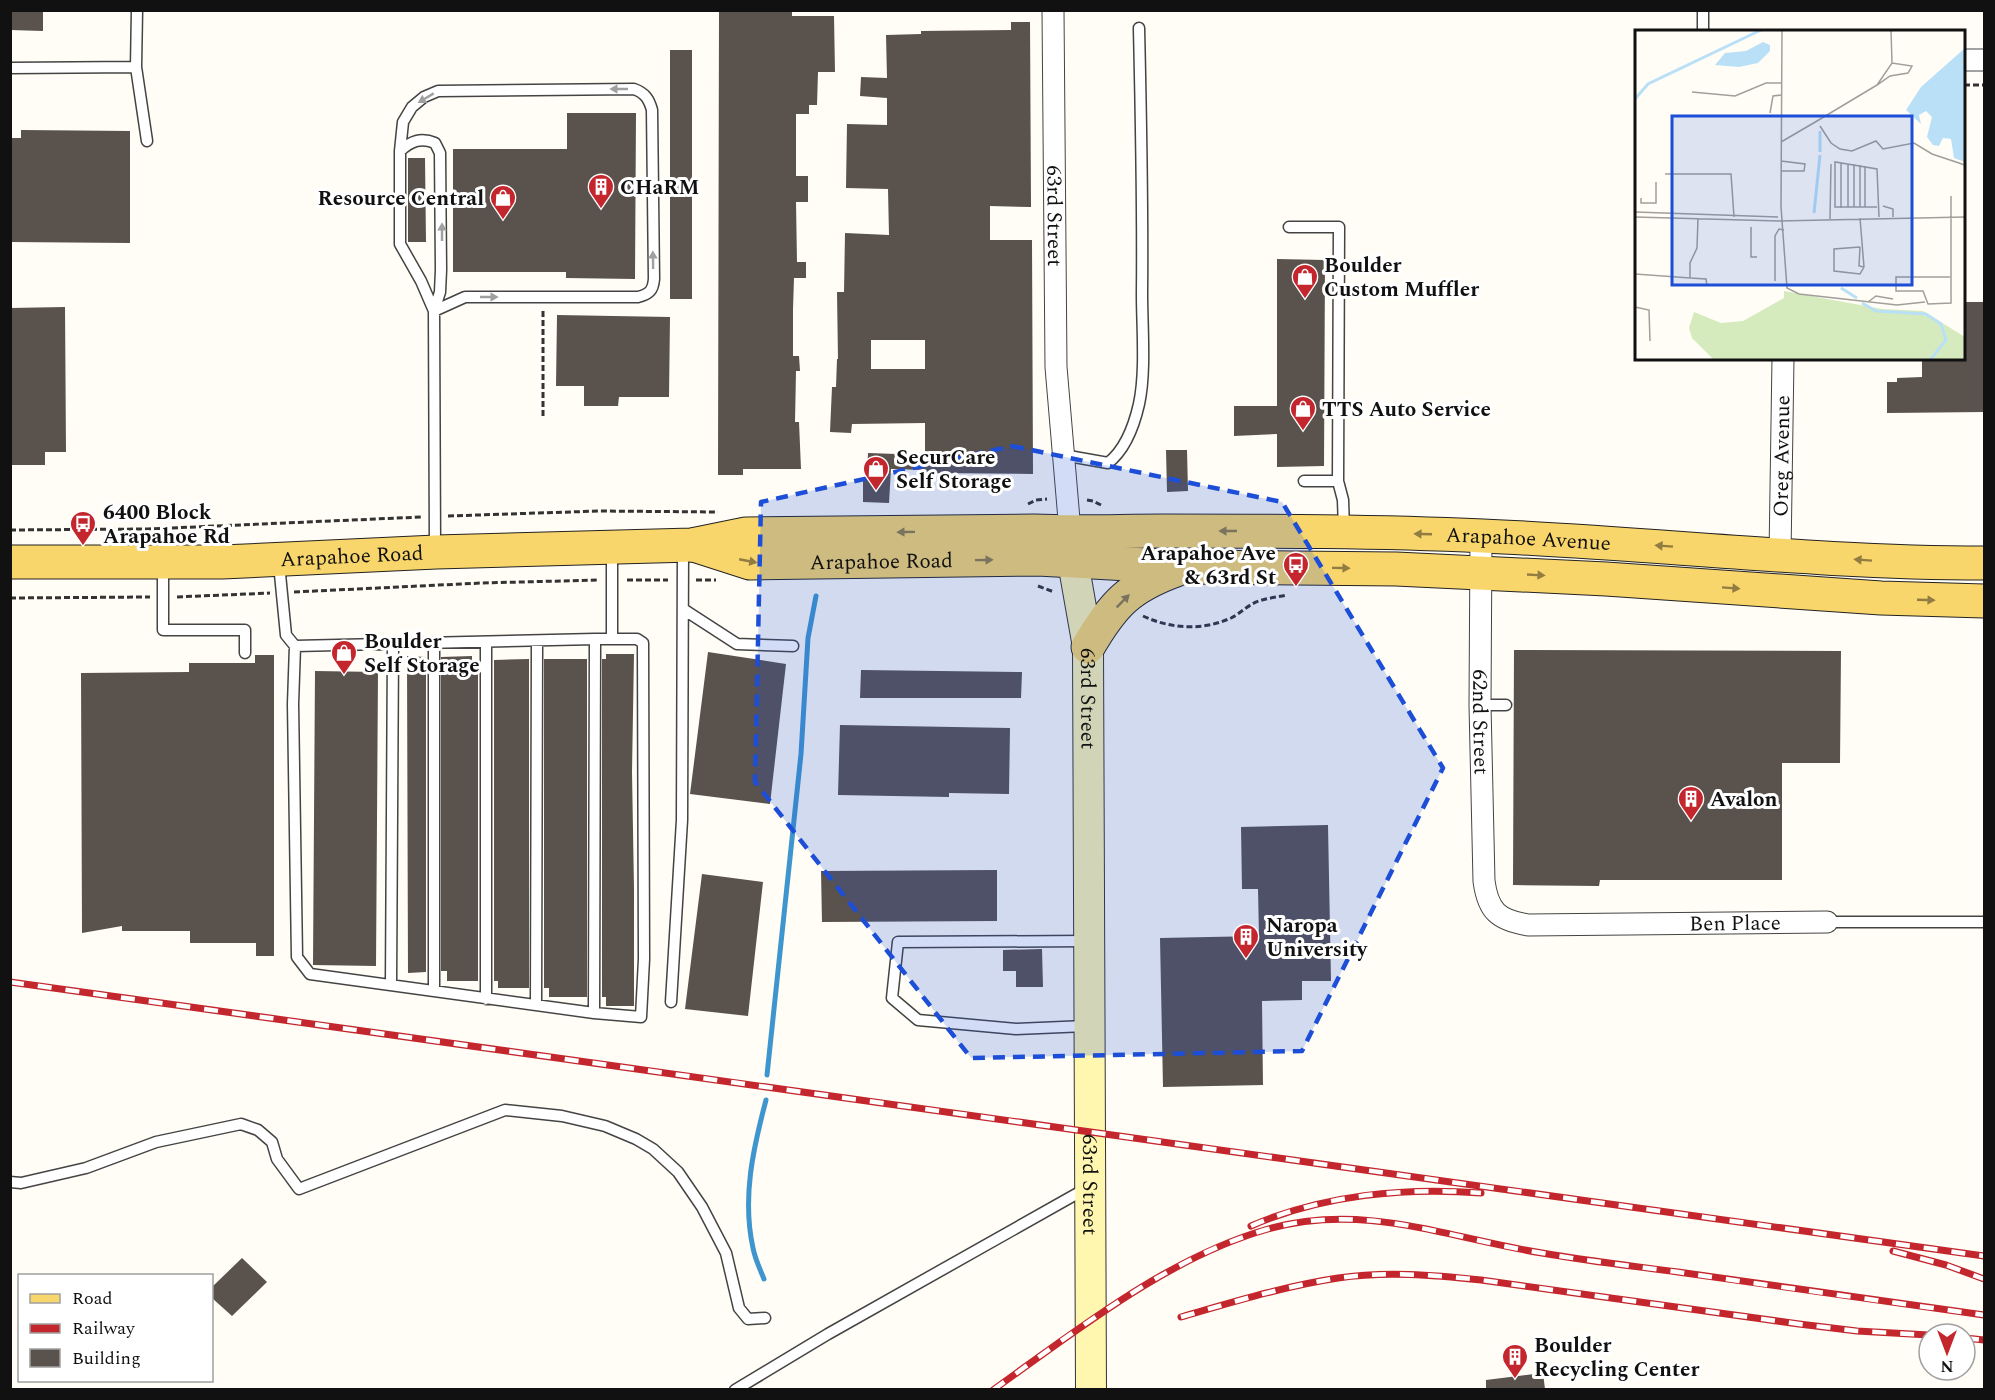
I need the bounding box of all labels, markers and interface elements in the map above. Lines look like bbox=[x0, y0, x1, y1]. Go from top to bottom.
inset map bbox=[1635, 30, 1965, 360]
one-way arrow bbox=[609, 84, 628, 94]
one-way arrow bbox=[418, 92, 434, 103]
street label: 63rd Street bbox=[1037, 165, 1070, 267]
building icon: CHaRM bbox=[586, 172, 616, 210]
place label: CHaRM bbox=[620, 172, 700, 204]
place label: Resource Central bbox=[318, 183, 484, 215]
shop icon: Resource Central bbox=[488, 183, 518, 221]
one-way arrow bbox=[437, 223, 447, 242]
one-way arrow bbox=[649, 250, 658, 269]
place label: Boulder Custom Muffler bbox=[1324, 250, 1479, 306]
shop icon: Boulder Custom Muffler bbox=[1290, 262, 1320, 300]
one-way arrow bbox=[480, 292, 499, 302]
shop icon: TTS Auto Service bbox=[1288, 394, 1318, 432]
place label: TTS Auto Service bbox=[1322, 394, 1491, 426]
street label: Oreg Avenue bbox=[1766, 395, 1799, 517]
place label: SecurCare Self Storage bbox=[896, 442, 1012, 498]
shop icon: SecurCare Self Storage bbox=[861, 454, 891, 492]
place label: 6400 Block Arapahoe Rd bbox=[103, 497, 230, 553]
bus stop icon: 6400 Block Arapahoe Rd bbox=[68, 509, 98, 547]
street label: Arapahoe Avenue bbox=[1445, 519, 1612, 560]
one-way arrow bbox=[1219, 526, 1238, 536]
one-way arrow bbox=[896, 527, 915, 537]
one-way arrow bbox=[1413, 529, 1432, 539]
street label: Arapahoe Road bbox=[280, 538, 424, 576]
place label: Arapahoe Ave & 63rd St bbox=[1140, 538, 1276, 594]
one-way arrow bbox=[1654, 541, 1673, 551]
street label: Arapahoe Road bbox=[809, 545, 953, 579]
bus stop icon: Arapahoe Ave & 63rd St bbox=[1281, 550, 1311, 588]
one-way arrow bbox=[975, 555, 994, 565]
one-way arrow bbox=[1854, 555, 1873, 565]
one-way arrow bbox=[738, 557, 757, 566]
one-way arrow bbox=[1332, 563, 1351, 573]
one-way arrow bbox=[1527, 570, 1546, 579]
one-way arrow bbox=[1721, 583, 1740, 593]
one-way arrow bbox=[1115, 594, 1129, 608]
one-way arrow bbox=[1916, 595, 1935, 604]
place label: Boulder Self Storage bbox=[364, 626, 480, 682]
shop icon: Boulder Self Storage bbox=[329, 638, 359, 676]
street label: 63rd Street bbox=[1071, 648, 1103, 750]
street label: 62nd Street bbox=[1463, 669, 1497, 775]
building icon: Avalon bbox=[1676, 784, 1706, 822]
place label: Avalon bbox=[1710, 784, 1778, 816]
street label: Ben Place bbox=[1689, 907, 1781, 940]
place label: Naropa University bbox=[1266, 910, 1368, 966]
building icon: Naropa University bbox=[1231, 922, 1261, 960]
street label: 63rd Street bbox=[1073, 1134, 1105, 1236]
legend bbox=[18, 1274, 213, 1382]
text: Road bbox=[72, 1285, 113, 1312]
text: Railway bbox=[72, 1315, 136, 1342]
north arrow bbox=[1917, 1322, 1977, 1382]
place label: Boulder Recycling Center bbox=[1534, 1330, 1699, 1386]
building icon: Boulder Recycling Center bbox=[1500, 1342, 1530, 1380]
text: Building bbox=[72, 1345, 141, 1372]
text: N bbox=[1940, 1354, 1954, 1378]

